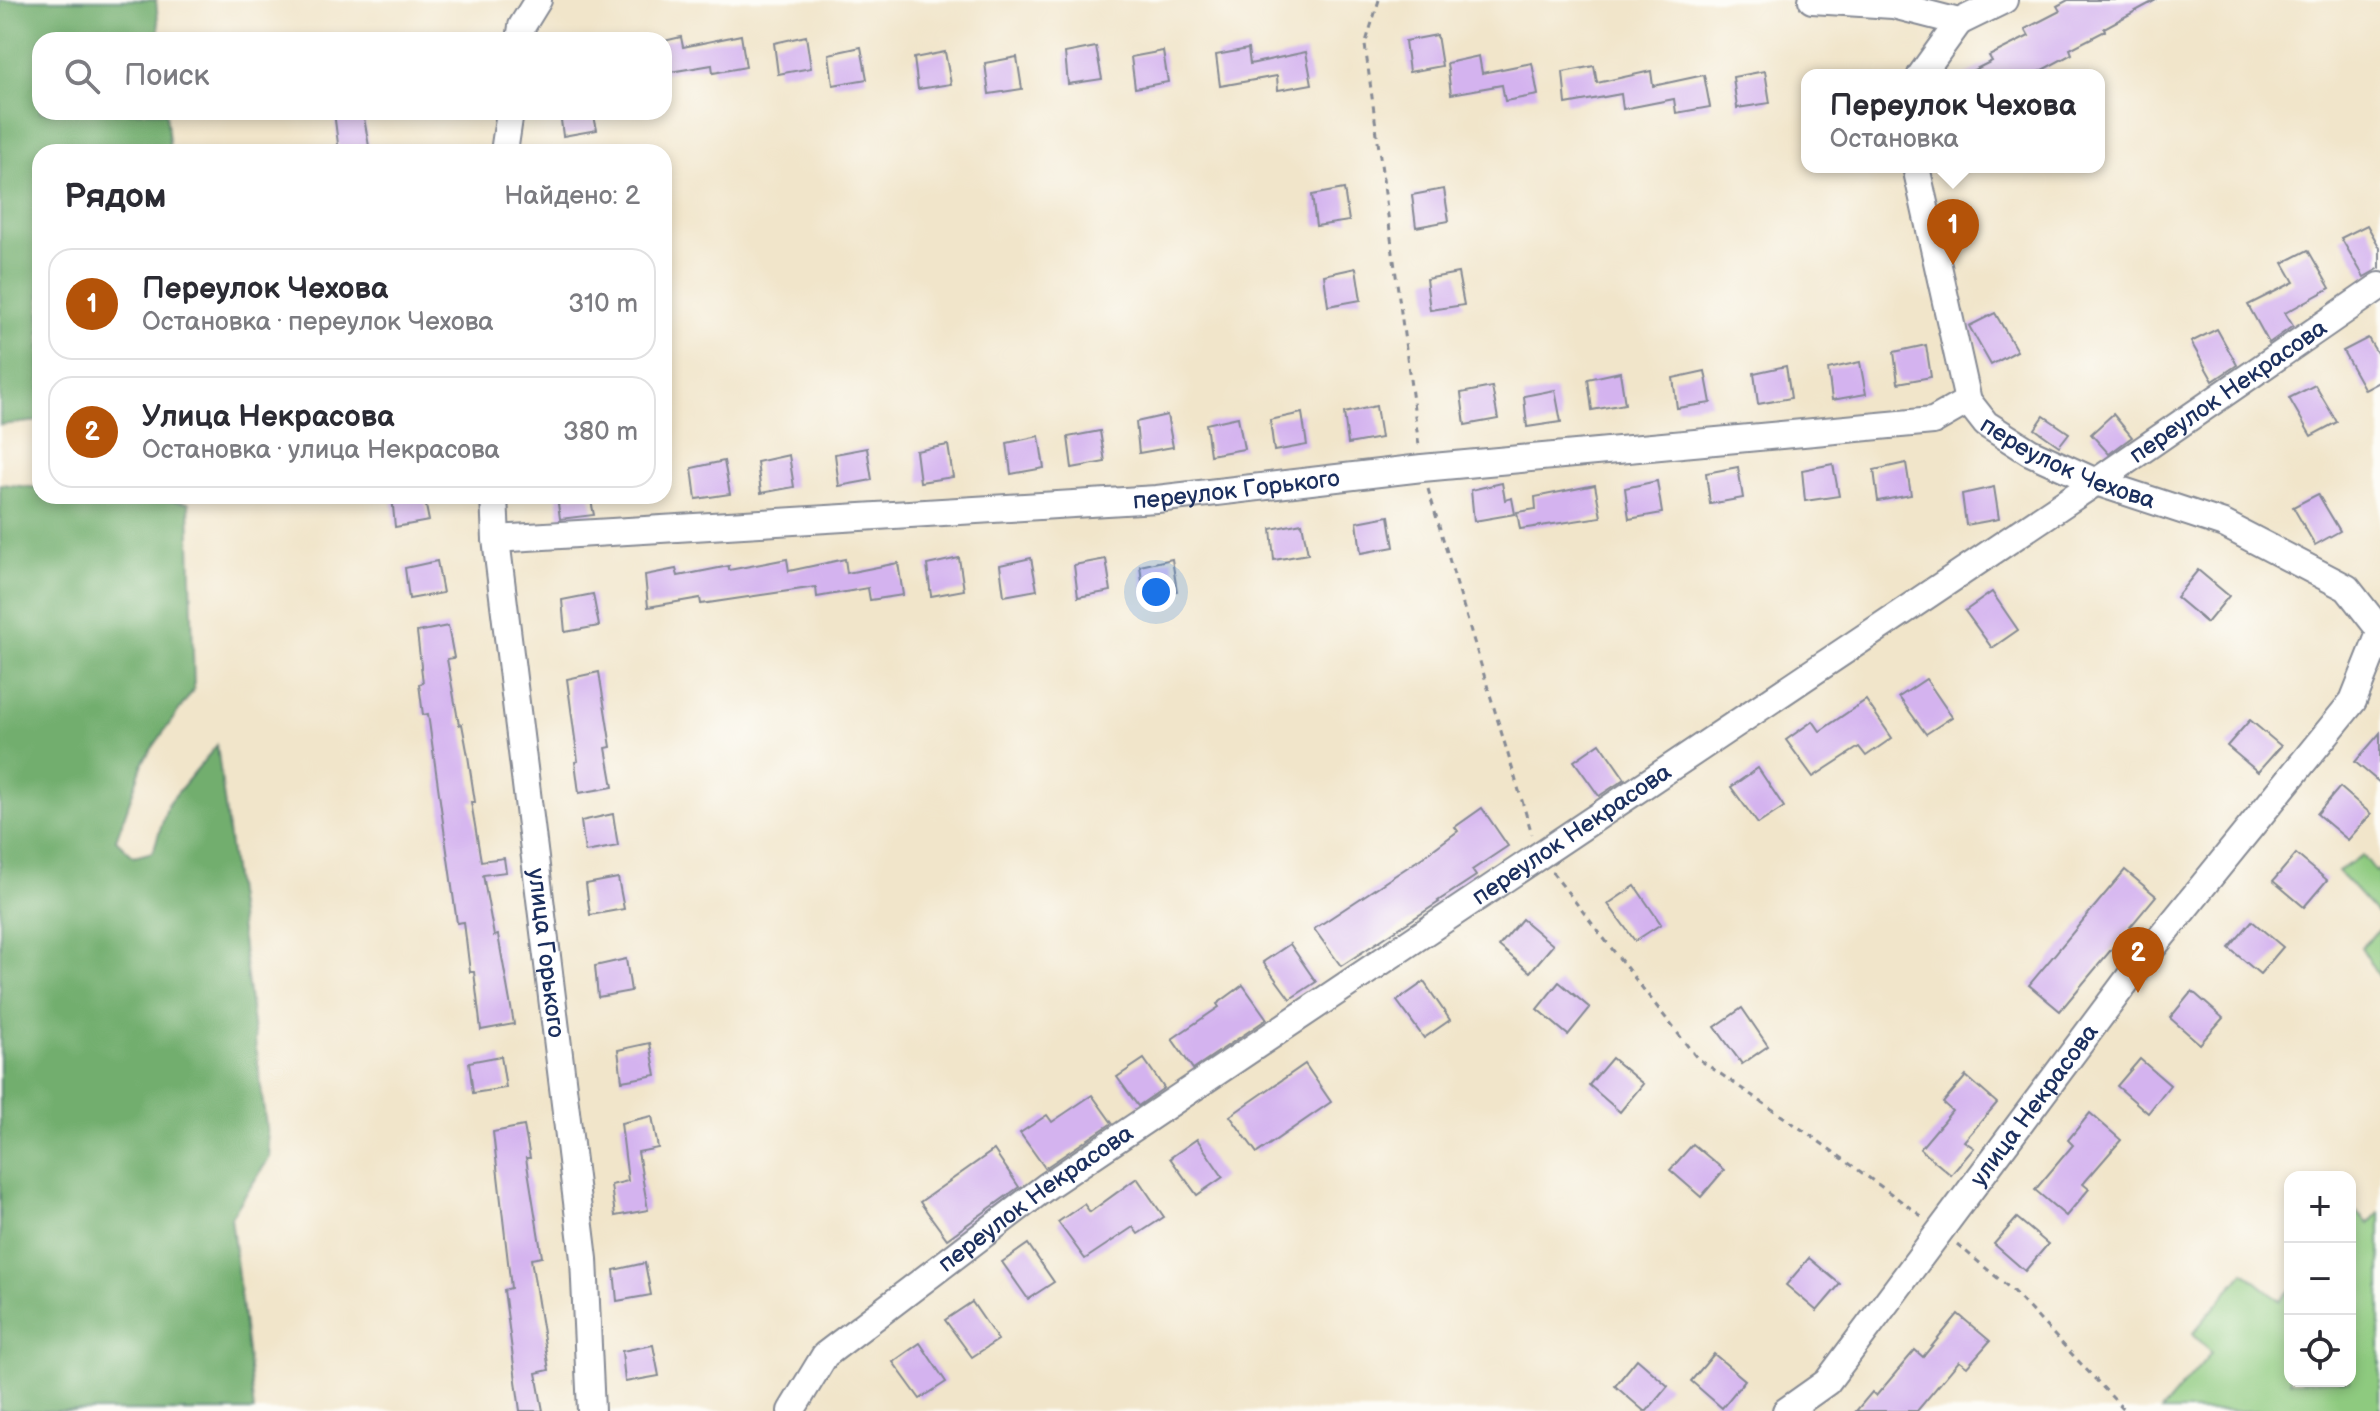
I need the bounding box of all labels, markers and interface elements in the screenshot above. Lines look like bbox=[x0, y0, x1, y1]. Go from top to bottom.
search box bbox=[32, 32, 672, 120]
icon: search bbox=[60, 54, 104, 98]
text: Поиск bbox=[124, 58, 210, 94]
popup bbox=[1801, 69, 2105, 173]
text: Переулок Чехова bbox=[1830, 88, 2076, 124]
text: Остановка bbox=[1830, 124, 1959, 155]
text: Рядом bbox=[64, 176, 166, 217]
text: Найдено: 2 bbox=[504, 181, 640, 212]
pin: 1 bbox=[1927, 199, 1979, 265]
text: Переулок Чехова bbox=[142, 271, 388, 307]
text: 1 bbox=[87, 289, 97, 320]
text: 310 m bbox=[568, 289, 638, 320]
text: Остановка · переулок Чехова bbox=[142, 307, 494, 338]
street label: переулок Некрасова bbox=[2124, 313, 2332, 470]
text: Улица Некрасова bbox=[142, 399, 394, 435]
street label: переулок Чехова bbox=[1975, 410, 2159, 515]
text: 2 bbox=[84, 417, 100, 448]
text: 380 m bbox=[563, 417, 638, 448]
text: Остановка · улица Некрасова bbox=[142, 435, 500, 466]
street label: переулок Горького bbox=[1132, 464, 1341, 515]
your location bbox=[1136, 572, 1176, 612]
street label: переулок Некрасова bbox=[1467, 757, 1677, 912]
street label: улица Горького bbox=[521, 867, 571, 1039]
pin: 2 bbox=[2112, 927, 2164, 993]
street label: улица Некрасова bbox=[1964, 1018, 2105, 1192]
street label: переулок Некрасова bbox=[932, 1119, 1139, 1279]
map controls bbox=[2284, 1171, 2356, 1387]
button: + bbox=[2284, 1171, 2356, 1243]
button: − bbox=[2284, 1243, 2356, 1315]
button: locate bbox=[2284, 1315, 2356, 1387]

